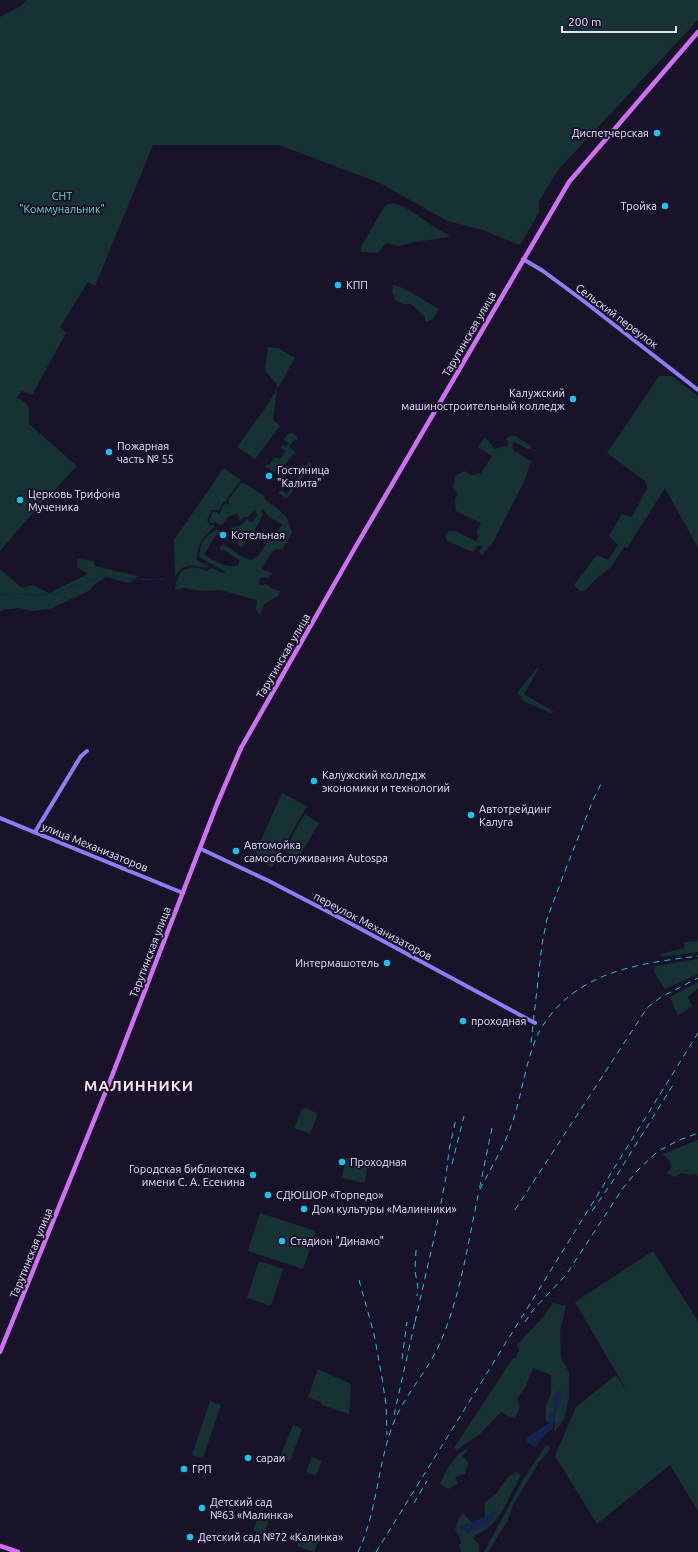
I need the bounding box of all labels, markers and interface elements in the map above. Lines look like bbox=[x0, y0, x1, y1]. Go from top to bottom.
scale bar bbox=[562, 8, 676, 34]
text: 200 m bbox=[568, 15, 601, 28]
place label: Диспетчерская bbox=[572, 127, 649, 139]
marker: Диспетчерская bbox=[652, 128, 662, 138]
park label: СНТ "Коммунальник" bbox=[19, 190, 105, 215]
place label: Тройка bbox=[620, 200, 657, 212]
marker: Тройка bbox=[660, 201, 670, 211]
place label: КПП bbox=[346, 279, 368, 291]
marker: КПП bbox=[333, 280, 343, 290]
street label: Сельский переулок bbox=[574, 281, 661, 351]
street label: Тарутинская улица bbox=[440, 289, 498, 379]
place label: Калужский машиностроительный колледж bbox=[401, 387, 565, 412]
marker: Калужский машиностроительный колледж bbox=[568, 394, 578, 404]
place label: Пожарная часть № 55 bbox=[117, 440, 174, 465]
marker: Пожарная часть № 55 bbox=[104, 447, 114, 457]
place label: Гостиница "Калита" bbox=[277, 464, 329, 489]
marker: Гостиница "Калита" bbox=[264, 471, 274, 481]
place label: Церковь Трифона Мученика bbox=[28, 488, 120, 513]
marker: Церковь Трифона Мученика bbox=[15, 495, 25, 505]
place label: Котельная bbox=[231, 529, 285, 541]
marker: Котельная bbox=[218, 530, 228, 540]
street label: Тарутинская улица bbox=[254, 611, 312, 701]
place label: Калужский колледж экономики и технологий bbox=[322, 769, 450, 794]
marker: Калужский колледж экономики и технологий bbox=[309, 776, 319, 786]
place label: Автотрейдинг Калуга bbox=[479, 803, 552, 828]
marker: Автотрейдинг Калуга bbox=[466, 810, 476, 820]
street label: улица Механизаторов bbox=[40, 820, 150, 874]
place label: Автомойка самообслуживания Autospa bbox=[244, 839, 388, 864]
marker: Автомойка самообслуживания Autospa bbox=[231, 846, 241, 856]
street label: переулок Механизаторов bbox=[312, 890, 434, 962]
street label: Тарутинская улица bbox=[127, 905, 173, 999]
place label: Интермашотель bbox=[295, 957, 379, 969]
marker: Интермашотель bbox=[382, 958, 392, 968]
place label: проходная bbox=[471, 1015, 526, 1027]
marker: проходная bbox=[458, 1016, 468, 1026]
district label: МАЛИННИКИ bbox=[84, 1077, 194, 1094]
place label: Проходная bbox=[350, 1156, 407, 1168]
marker: Проходная bbox=[337, 1157, 347, 1167]
place label: Городская библиотека имени С. А. Есенина bbox=[129, 1163, 245, 1188]
marker: Городская библиотека имени С. А. Есенина bbox=[248, 1170, 258, 1180]
place label: СДЮШОР «Торпедо» bbox=[276, 1189, 383, 1201]
marker: СДЮШОР «Торпедо» bbox=[263, 1190, 273, 1200]
place label: Дом культуры «Малинники» bbox=[312, 1203, 457, 1215]
marker: Дом культуры «Малинники» bbox=[299, 1204, 309, 1214]
street label: Тарутинская улица bbox=[7, 1206, 55, 1300]
place label: Стадион "Динамо" bbox=[290, 1235, 384, 1247]
marker: Стадион "Динамо" bbox=[277, 1236, 287, 1246]
place label: сараи bbox=[256, 1452, 285, 1464]
marker: сараи bbox=[243, 1453, 253, 1463]
place label: ГРП bbox=[192, 1463, 212, 1475]
marker: ГРП bbox=[179, 1464, 189, 1474]
place label: Детский сад №63 «Малинка» bbox=[210, 1496, 293, 1521]
marker: Детский сад №63 «Малинка» bbox=[197, 1503, 207, 1513]
place label: Детский сад №72 «Калинка» bbox=[198, 1531, 343, 1543]
marker: Детский сад №72 «Калинка» bbox=[185, 1532, 195, 1542]

